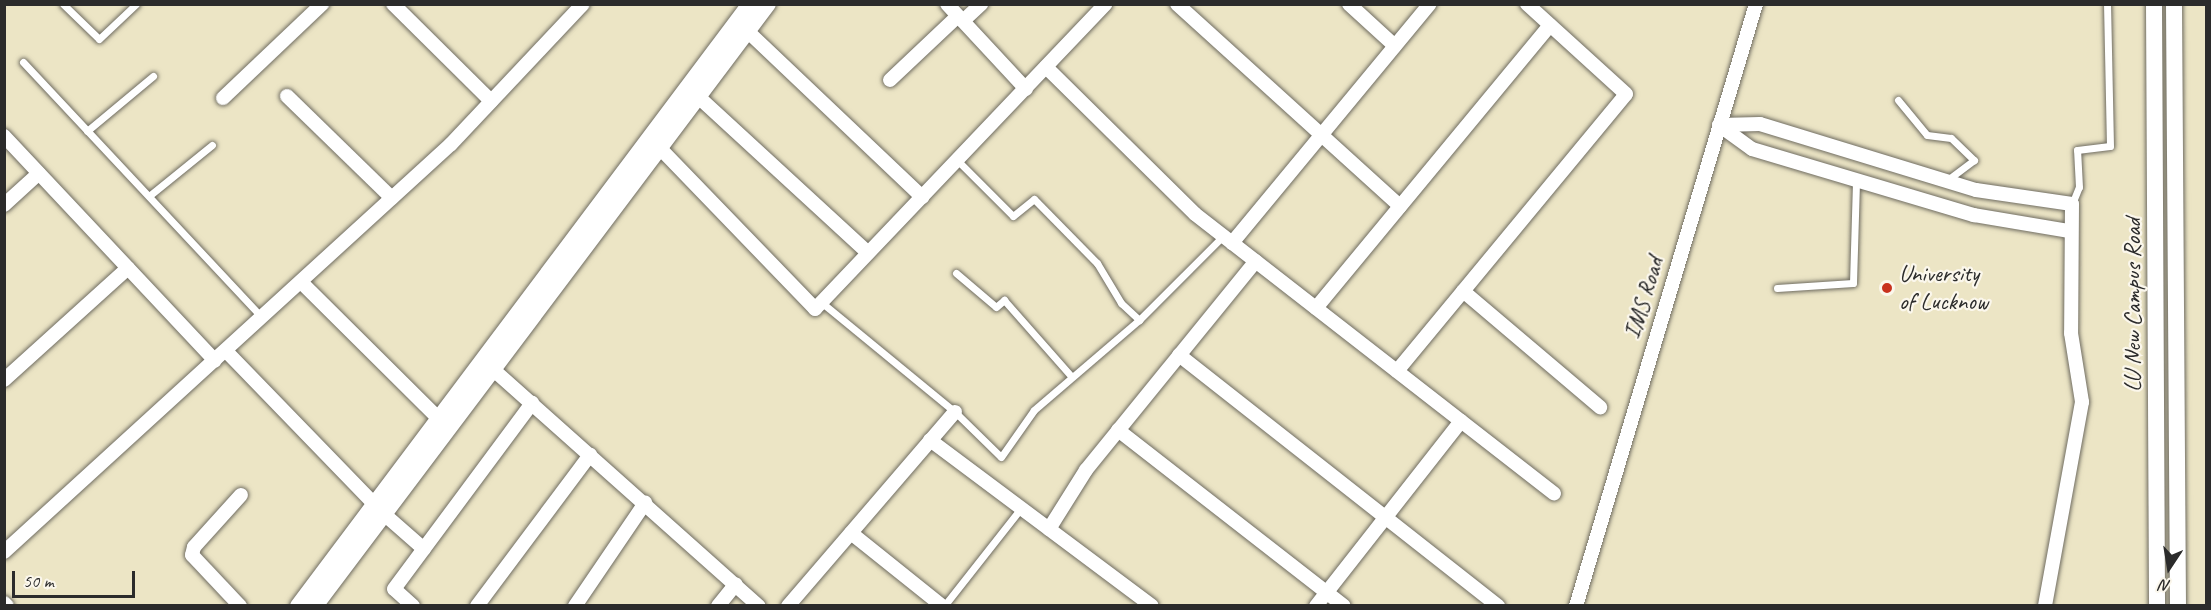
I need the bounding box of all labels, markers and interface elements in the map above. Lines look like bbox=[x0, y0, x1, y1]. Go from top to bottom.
street label: LU New Campus Road bbox=[2119, 218, 2147, 392]
street label: IMS Road bbox=[1618, 253, 1670, 343]
place label: University of Lucknow bbox=[1899, 260, 1987, 316]
marker: University of Lucknow bbox=[1880, 281, 1894, 295]
north arrow bbox=[2139, 538, 2199, 598]
scale bar bbox=[15, 559, 138, 597]
text: 50 m bbox=[23, 570, 54, 592]
text: N bbox=[2158, 575, 2172, 596]

